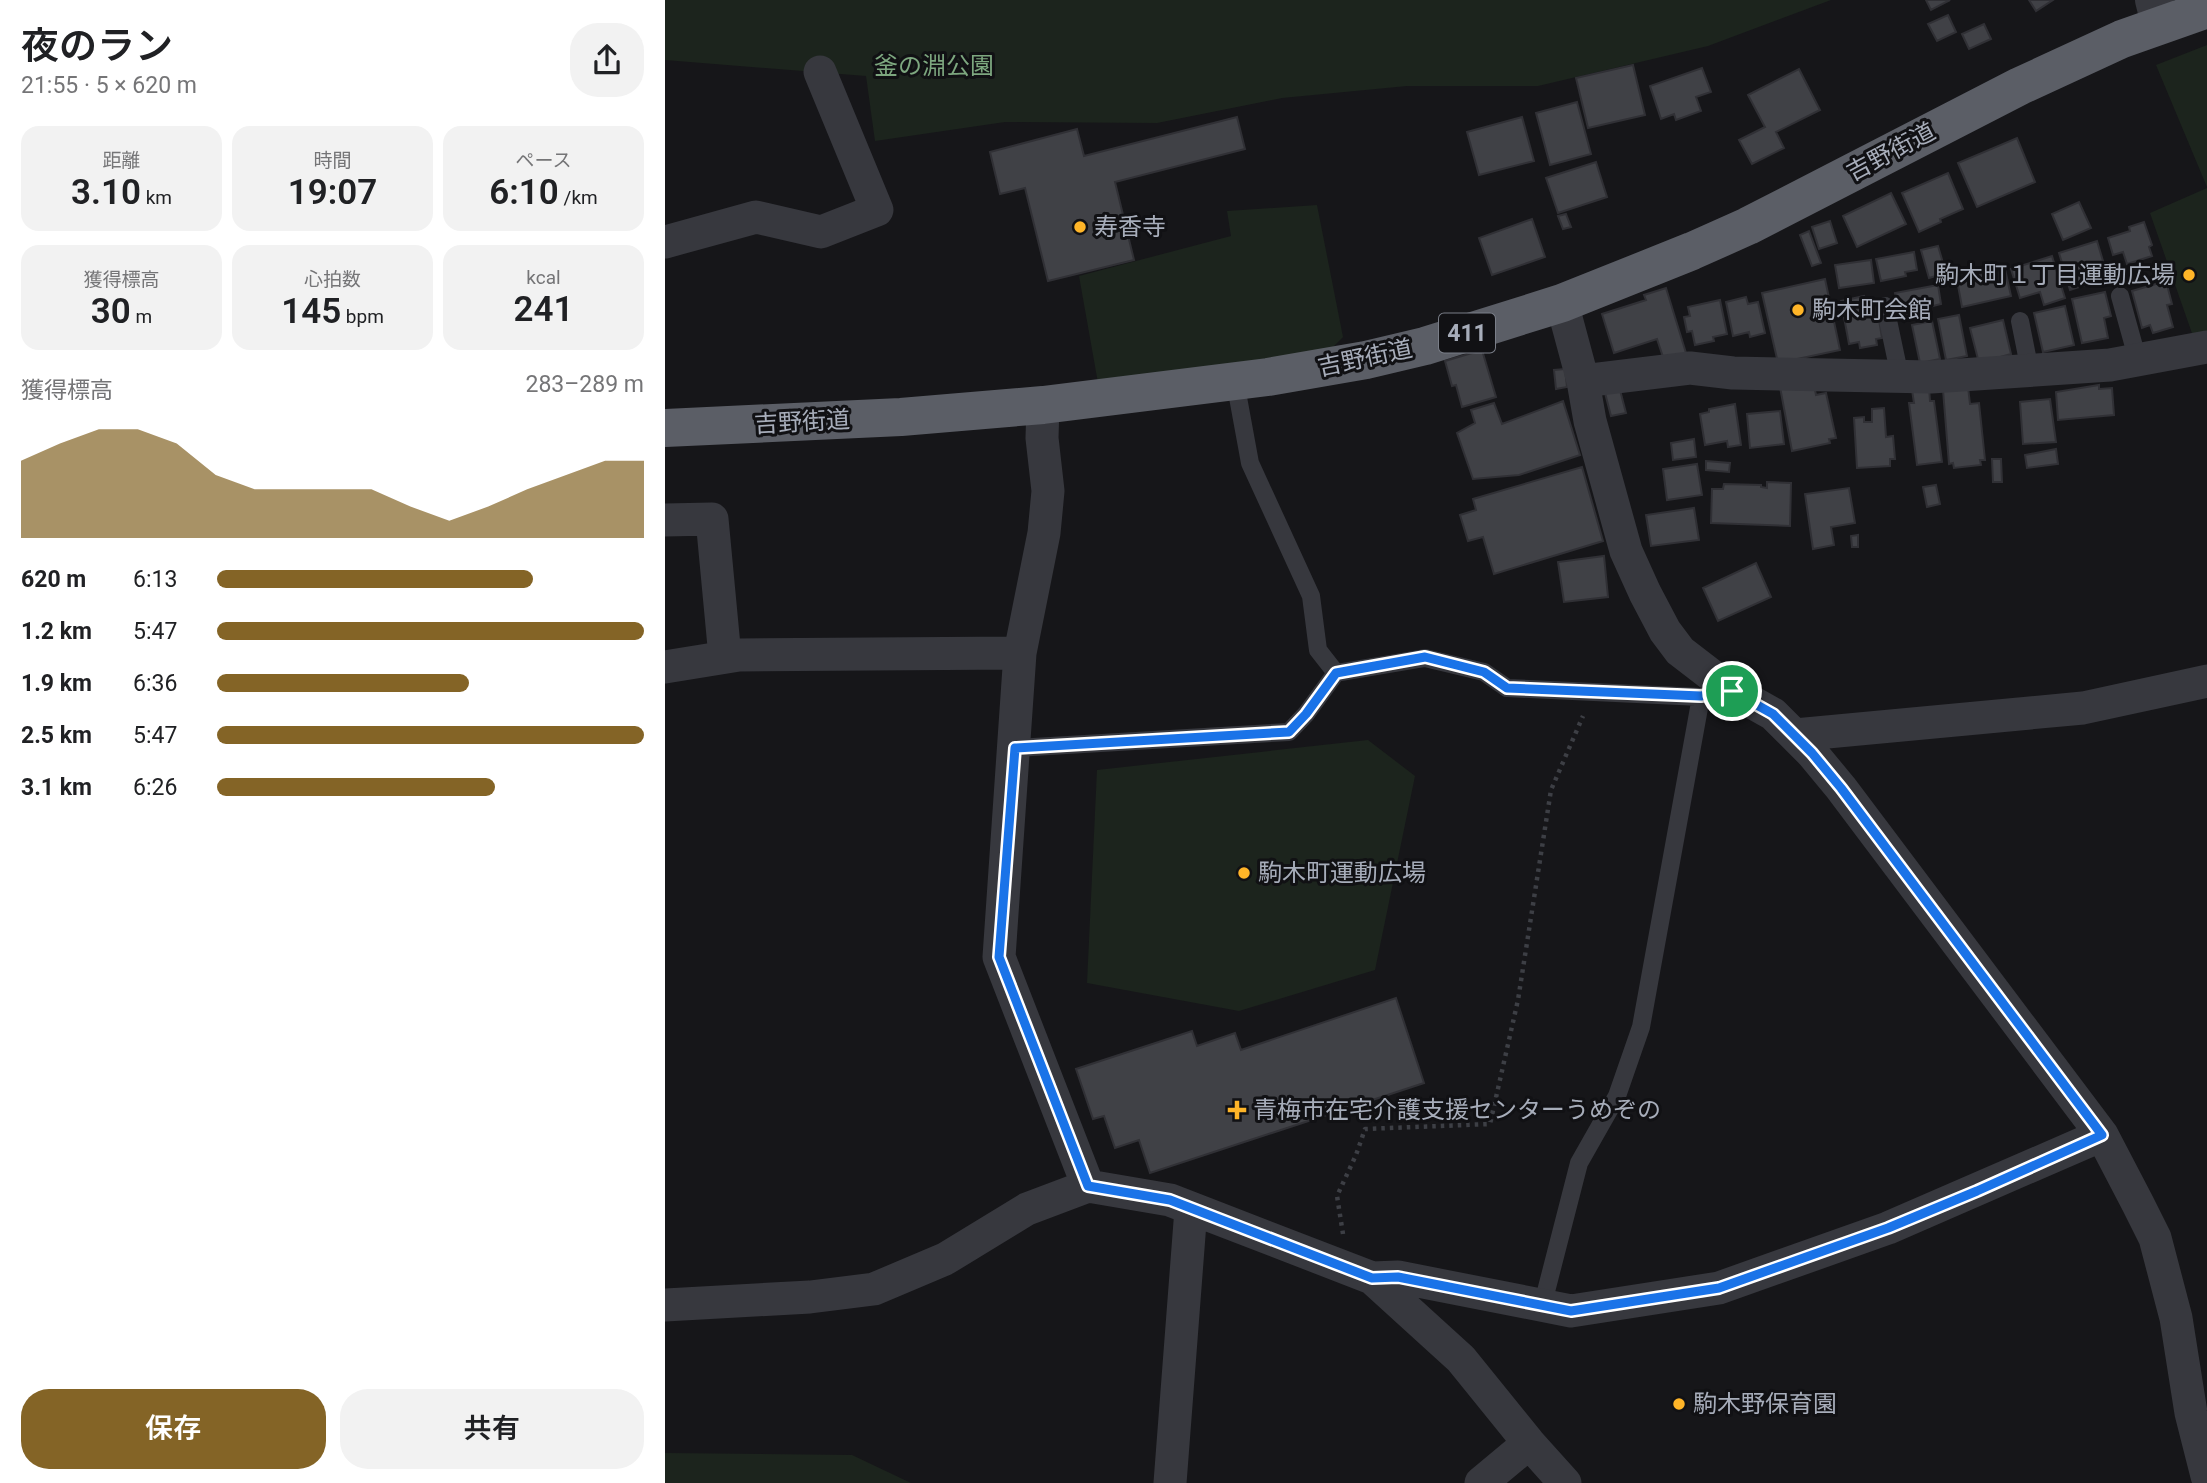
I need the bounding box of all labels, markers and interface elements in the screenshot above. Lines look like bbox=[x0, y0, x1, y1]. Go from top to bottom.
button: share bbox=[570, 23, 644, 97]
text: 夜のラン bbox=[21, 24, 173, 68]
park label: 釜の淵公園 bbox=[874, 52, 994, 80]
text: 21:55 · 5 × 620 m bbox=[21, 72, 197, 99]
street label: 吉野街道 bbox=[1842, 117, 1940, 187]
text: 距離 bbox=[102, 149, 141, 172]
text: 時間 bbox=[313, 149, 352, 172]
text: ペース bbox=[515, 149, 572, 172]
text: 3.10 bbox=[71, 172, 141, 213]
text: 19:07 bbox=[288, 172, 377, 213]
text: 6:10 bbox=[489, 172, 559, 213]
text: km bbox=[141, 186, 172, 209]
text: /km bbox=[559, 186, 598, 209]
place label: 寿香寺 bbox=[1094, 213, 1166, 241]
marker: 寿香寺 bbox=[1072, 219, 1088, 235]
place label: 駒木町１丁目運動広場 bbox=[1935, 261, 2175, 289]
text: kcal bbox=[526, 266, 561, 289]
marker: 駒木町１丁目運動広場 bbox=[2181, 267, 2197, 283]
text: 獲得標高 bbox=[83, 268, 160, 291]
text: 心拍数 bbox=[304, 268, 361, 291]
text: 241 bbox=[514, 289, 574, 330]
text: 30 bbox=[91, 291, 131, 332]
text: 145 bbox=[281, 291, 341, 332]
place label: 駒木町会館 bbox=[1812, 296, 1932, 324]
marker: 駒木町会館 bbox=[1790, 302, 1806, 318]
text: m bbox=[131, 305, 152, 328]
text: bpm bbox=[341, 305, 384, 328]
road number: 411 bbox=[1439, 314, 1495, 352]
street label: 吉野街道 bbox=[1315, 334, 1415, 382]
text: 283–289 m bbox=[525, 371, 644, 398]
text: 獲得標高 bbox=[21, 377, 113, 404]
street label: 吉野街道 bbox=[753, 406, 851, 438]
text: 620 m bbox=[21, 566, 86, 593]
text: 6:13 bbox=[133, 566, 177, 593]
text: 1.2 km bbox=[21, 618, 92, 645]
text: 5:47 bbox=[133, 618, 177, 645]
pin bbox=[1702, 661, 1762, 721]
text: 1.9 km bbox=[21, 670, 92, 697]
text: 6:36 bbox=[133, 670, 177, 697]
icon: arrive bbox=[1713, 672, 1751, 710]
text: 2.5 km bbox=[21, 722, 92, 749]
text: 5:47 bbox=[133, 722, 177, 749]
text: 3.1 km bbox=[21, 774, 92, 801]
text: 6:26 bbox=[133, 774, 177, 801]
place label: 駒木町運動広場 bbox=[1258, 859, 1426, 887]
marker: 駒木町運動広場 bbox=[1236, 865, 1252, 881]
place label: 青梅市在宅介護支援センターうめぞの bbox=[1253, 1096, 1661, 1124]
marker: 青梅市在宅介護支援センターうめぞの bbox=[1227, 1100, 1247, 1120]
button: 保存 bbox=[21, 1389, 326, 1469]
button: 共有 bbox=[340, 1389, 644, 1469]
place label: 駒木野保育園 bbox=[1693, 1390, 1837, 1418]
marker: 駒木野保育園 bbox=[1671, 1396, 1687, 1412]

